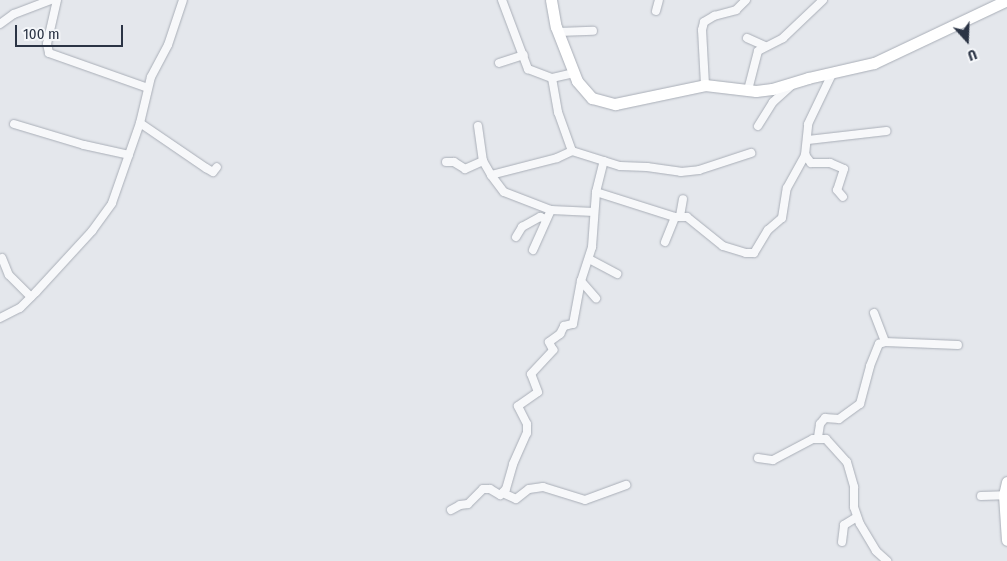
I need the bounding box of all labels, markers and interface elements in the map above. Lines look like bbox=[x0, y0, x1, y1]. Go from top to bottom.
scale bar bbox=[18, 15, 125, 47]
north arrow bbox=[942, 15, 992, 65]
text: 100 m bbox=[23, 25, 60, 43]
text: U bbox=[966, 45, 979, 64]

